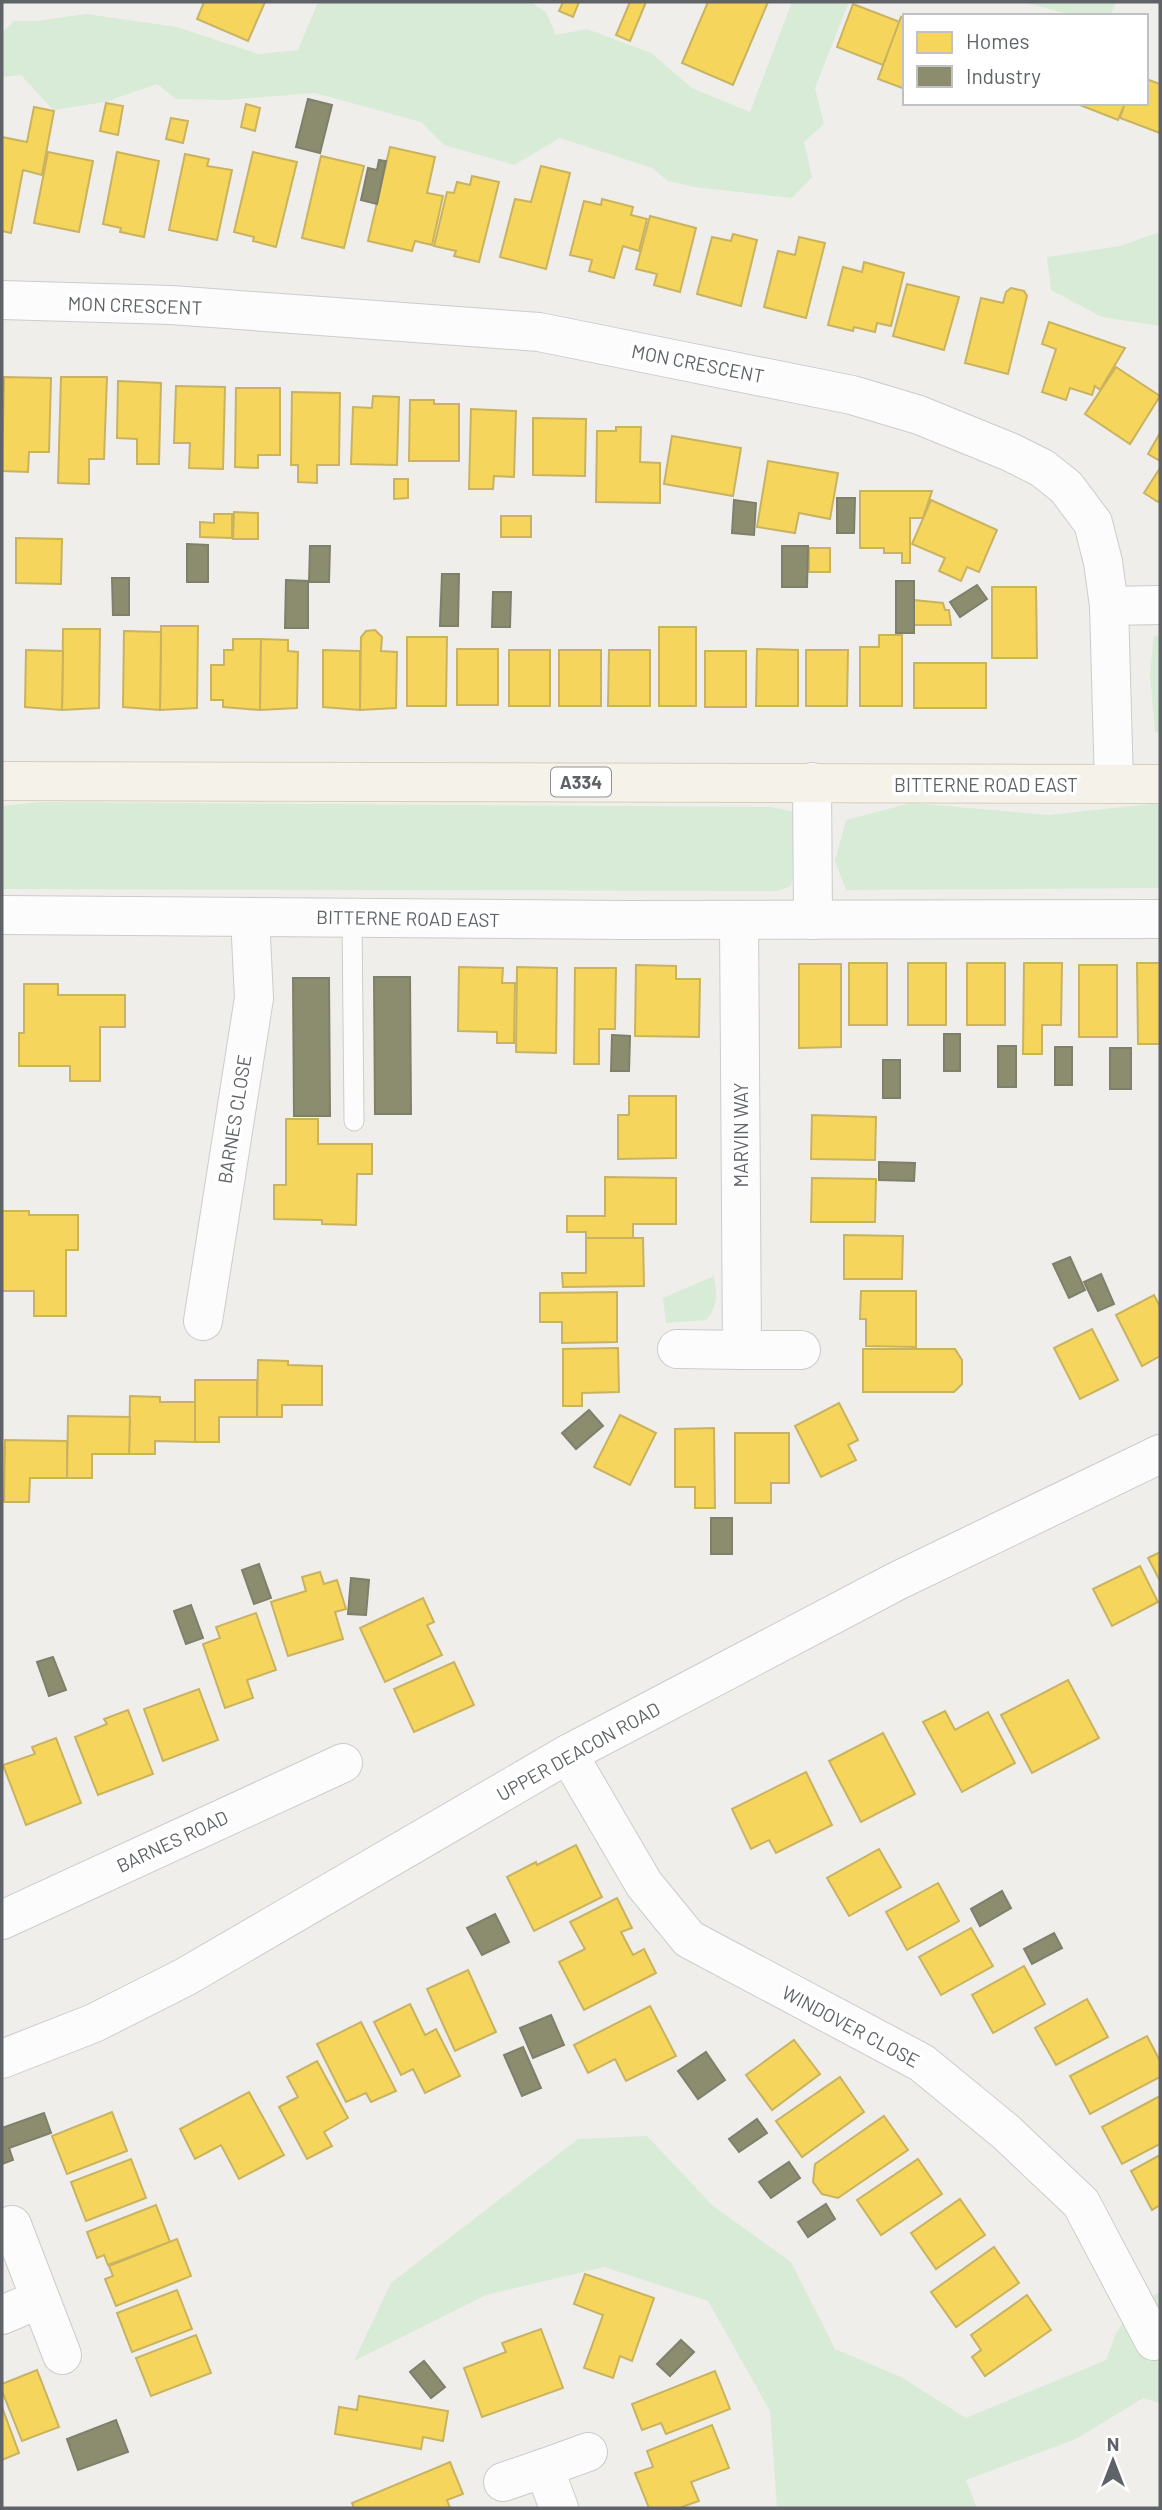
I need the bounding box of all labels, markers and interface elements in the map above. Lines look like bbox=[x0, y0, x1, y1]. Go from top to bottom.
legend bbox=[903, 14, 1148, 105]
text: Homes bbox=[966, 28, 1030, 53]
text: Industry bbox=[966, 63, 1041, 88]
street label: MON CRESCENT bbox=[67, 291, 203, 319]
street label: MON CRESCENT bbox=[630, 339, 766, 387]
road number: A334 bbox=[551, 768, 611, 796]
street label: BITTERNE ROAD EAST bbox=[894, 773, 1078, 796]
street label: BITTERNE ROAD EAST bbox=[316, 905, 500, 931]
street label: BARNES CLOSE bbox=[212, 1053, 256, 1185]
street label: MARVIN WAY bbox=[729, 1082, 752, 1188]
street label: UPPER DEACON ROAD bbox=[492, 1697, 664, 1805]
street label: BARNES ROAD bbox=[113, 1805, 231, 1877]
street label: WINDOVER CLOSE bbox=[778, 1980, 924, 2072]
north arrow bbox=[1078, 2426, 1148, 2496]
text: N bbox=[1107, 2432, 1119, 2455]

